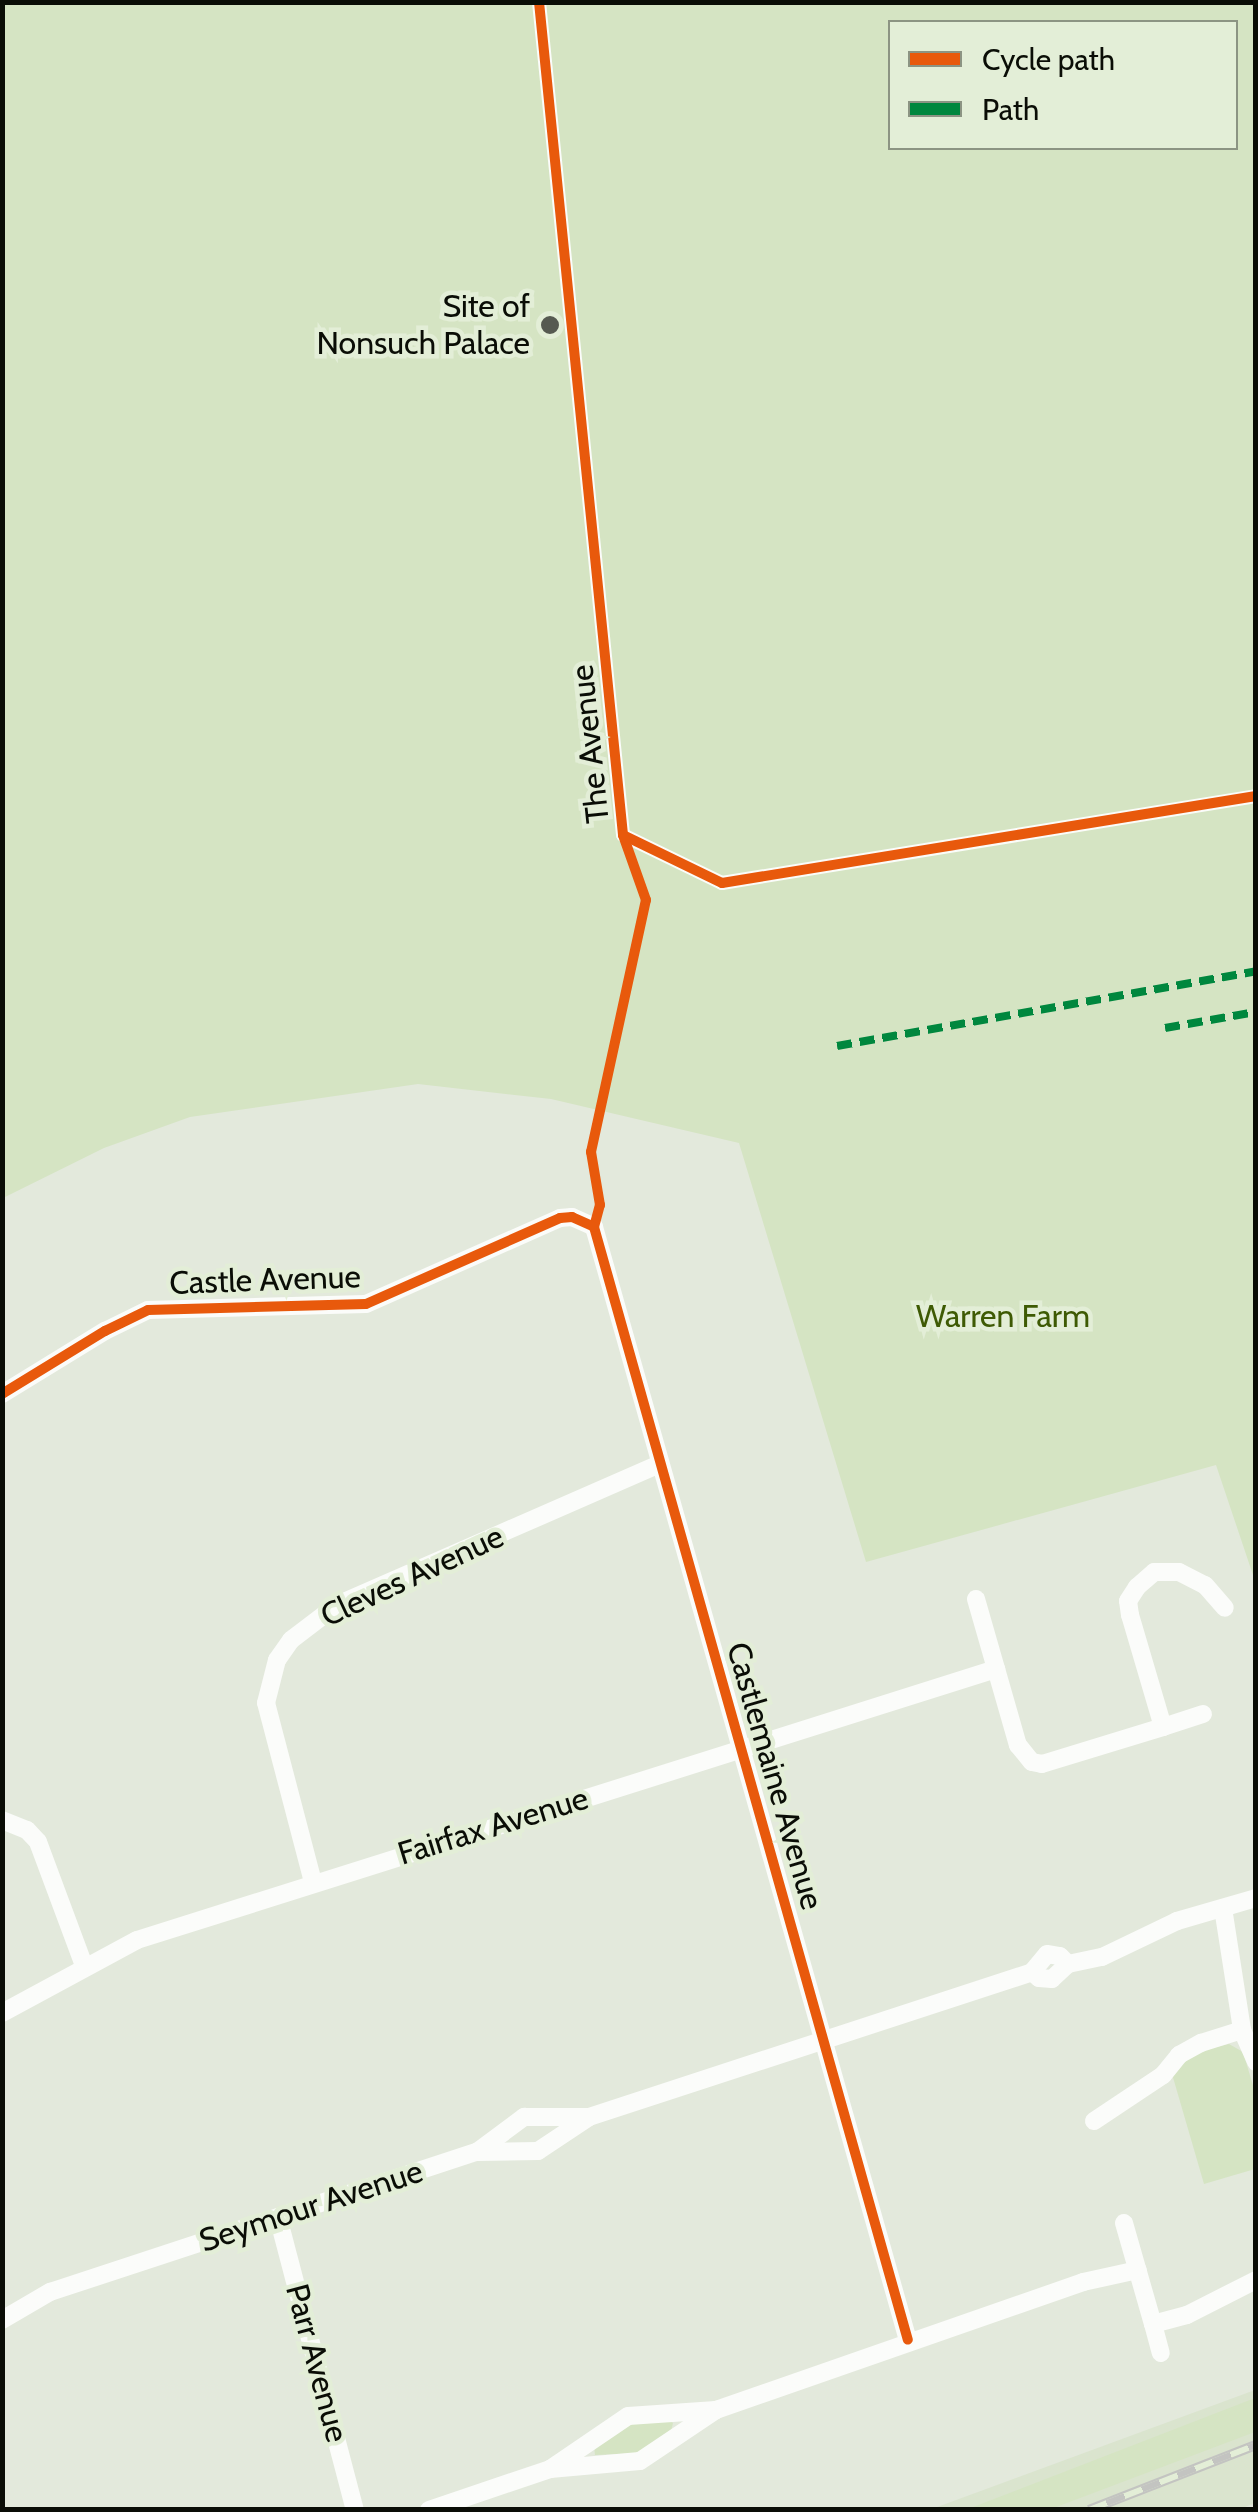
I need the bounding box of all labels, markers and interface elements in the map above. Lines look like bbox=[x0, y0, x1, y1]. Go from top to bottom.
legend bbox=[888, 20, 1238, 150]
text: Cycle path bbox=[982, 41, 1115, 78]
text: Path bbox=[982, 91, 1039, 128]
place label: Site of Nonsuch Palace bbox=[317, 288, 530, 363]
marker: Site of Nonsuch Palace bbox=[539, 314, 561, 336]
street label: The Avenue bbox=[563, 663, 617, 825]
street label: Castle Avenue bbox=[169, 1257, 361, 1303]
park label: Warren Farm bbox=[916, 1297, 1090, 1335]
street label: Cleves Avenue bbox=[315, 1517, 509, 1635]
street label: Castlemaine Avenue bbox=[719, 1638, 831, 1914]
street label: Fairfax Avenue bbox=[393, 1779, 593, 1873]
street label: Seymour Avenue bbox=[195, 2152, 427, 2260]
street label: Parr Avenue bbox=[277, 2280, 357, 2446]

